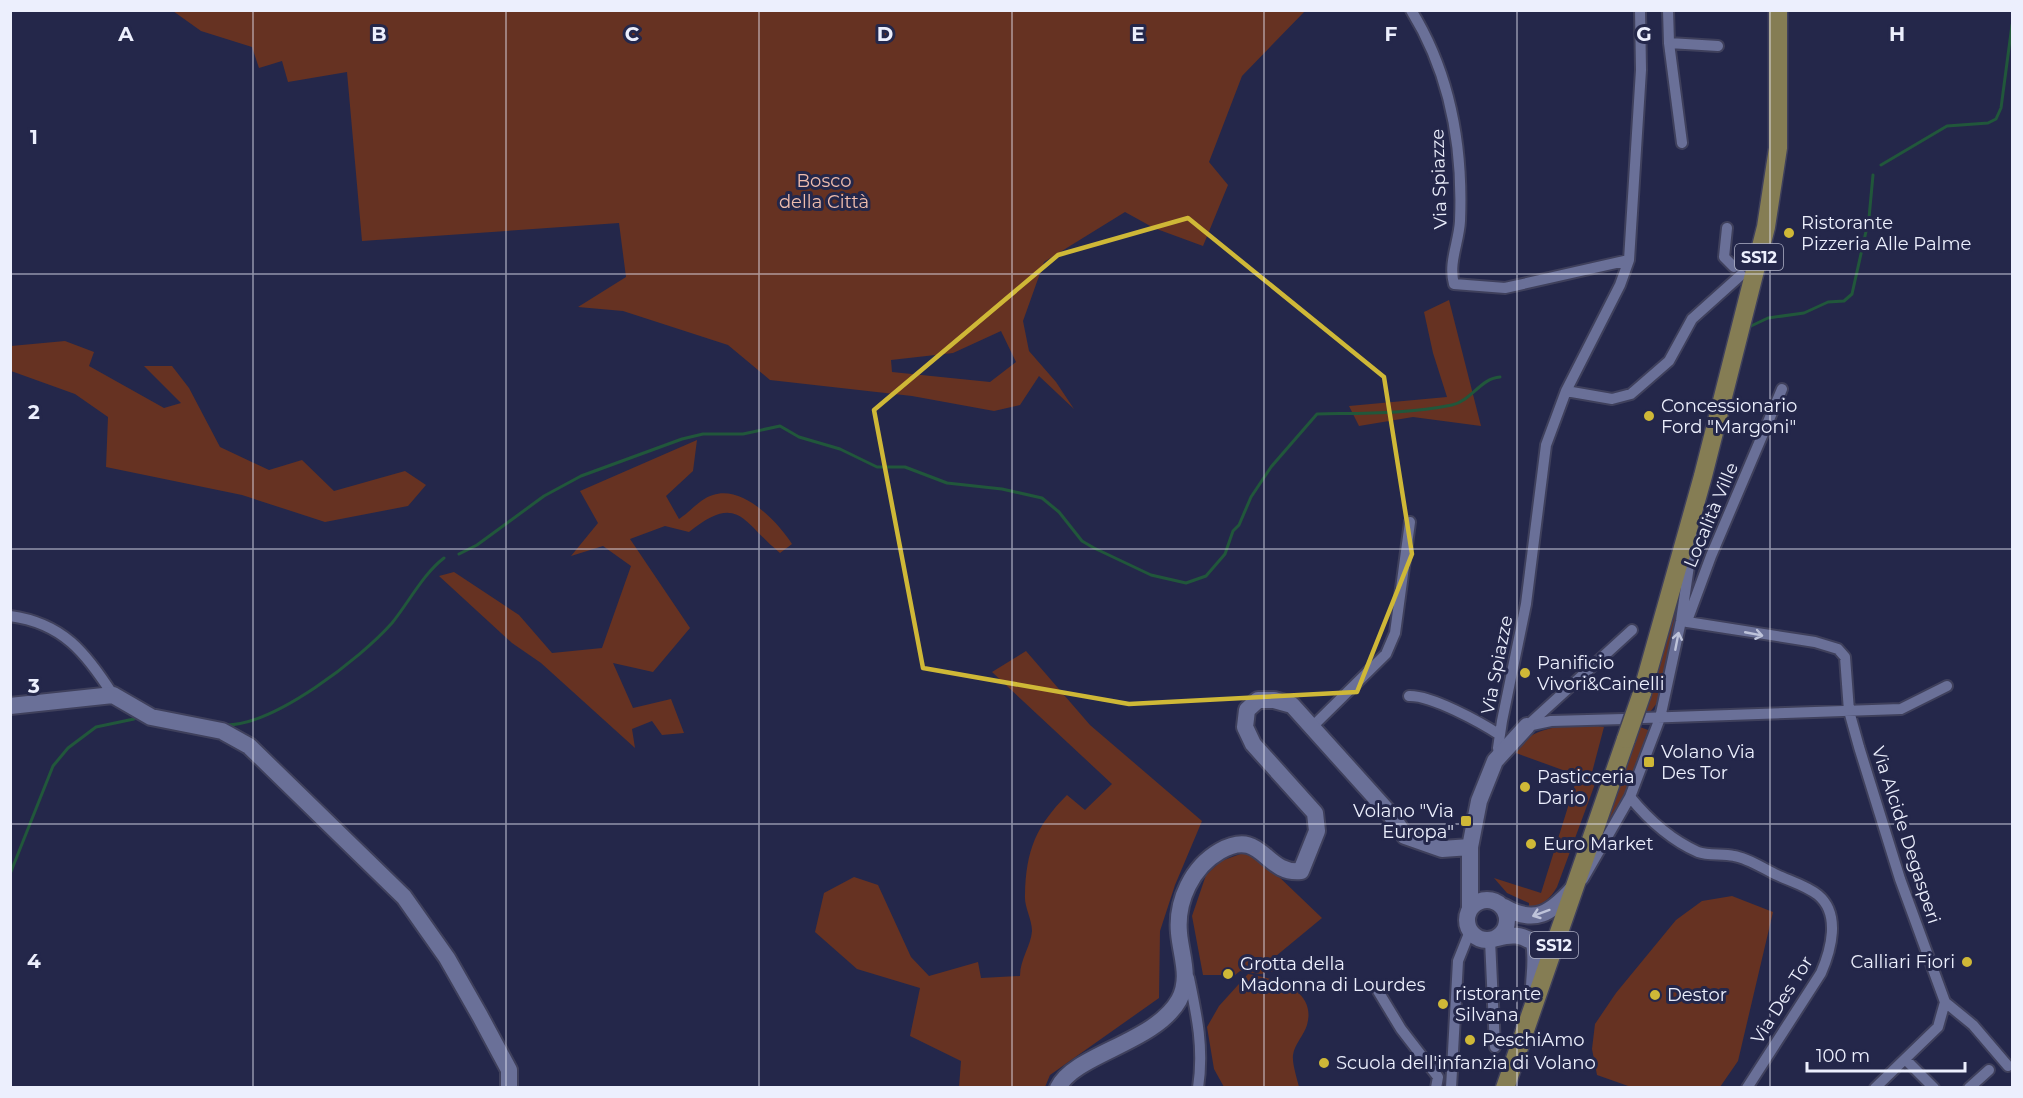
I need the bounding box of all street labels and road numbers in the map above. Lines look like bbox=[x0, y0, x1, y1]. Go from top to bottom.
street label: Via Spiazze bbox=[1426, 128, 1452, 229]
road number: SS12 bbox=[1735, 244, 1783, 270]
street label: Località Ville bbox=[1679, 459, 1743, 571]
street label: Via Spiazze bbox=[1477, 614, 1517, 716]
street label: Via Alcide Degasperi bbox=[1867, 743, 1945, 927]
road number: SS12 bbox=[1530, 932, 1578, 958]
street label: Via Des Tor bbox=[1746, 952, 1818, 1048]

